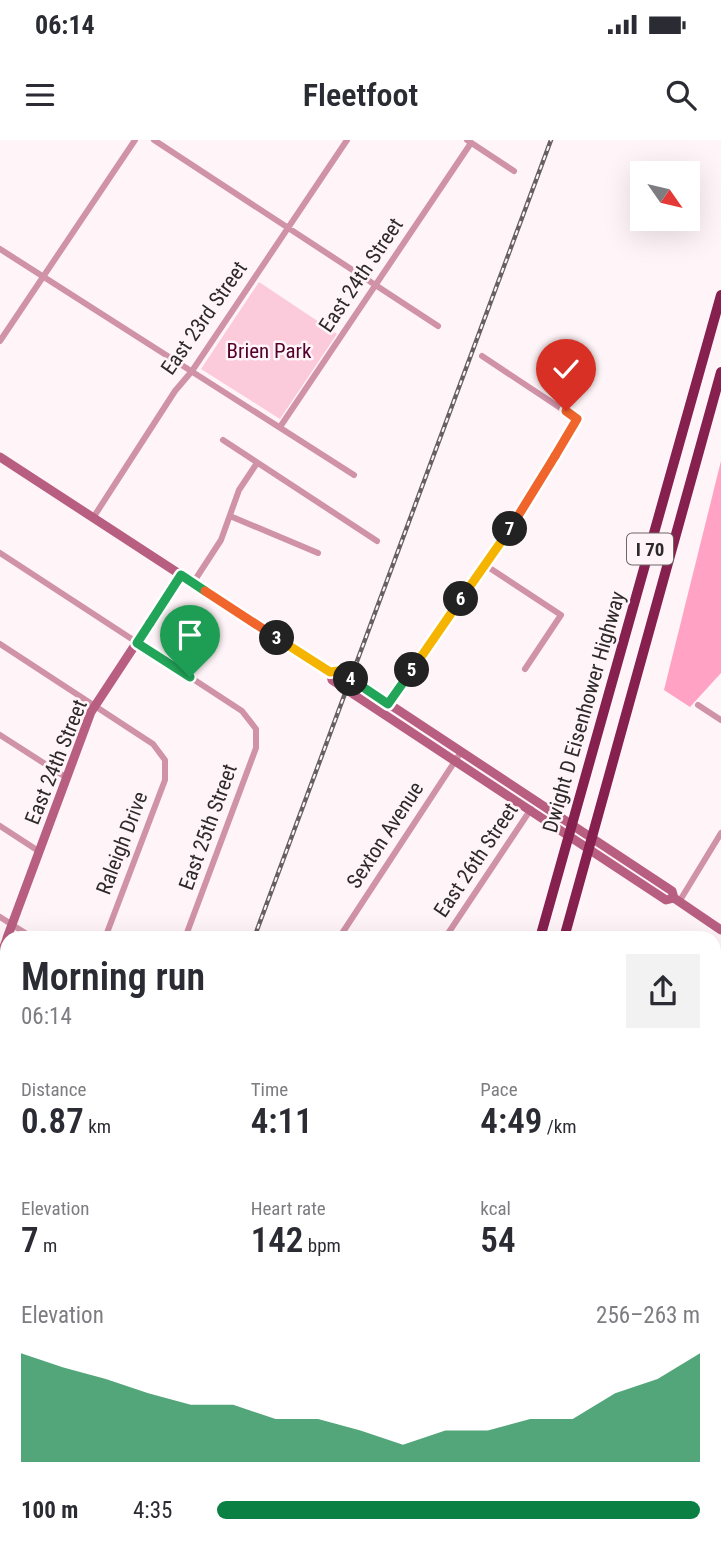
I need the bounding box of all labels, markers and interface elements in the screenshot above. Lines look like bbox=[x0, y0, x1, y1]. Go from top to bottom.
text: 06:14 bbox=[35, 10, 95, 40]
icon: menu bbox=[21, 76, 59, 114]
text: Fleetfoot bbox=[303, 76, 418, 114]
icon: search bbox=[662, 76, 700, 114]
north arrow bbox=[630, 161, 700, 231]
map controls bbox=[630, 161, 700, 231]
street label: East 24th Street bbox=[314, 213, 408, 337]
street label: East 23rd Street bbox=[156, 257, 252, 379]
park label: Brien Park bbox=[227, 339, 312, 363]
pin bbox=[536, 339, 596, 411]
icon: check bbox=[547, 350, 585, 388]
pin: 7 bbox=[492, 512, 528, 546]
text: 7 bbox=[505, 517, 514, 540]
road number: I 70 bbox=[627, 534, 673, 564]
pin: 6 bbox=[444, 582, 478, 616]
text: 6 bbox=[456, 587, 465, 610]
street label: Dwight D Eisenhower Highway bbox=[538, 588, 630, 835]
pin bbox=[160, 605, 220, 677]
icon: arrive bbox=[171, 616, 209, 654]
pin: 3 bbox=[260, 620, 294, 656]
text: 3 bbox=[272, 626, 281, 649]
pin: 5 bbox=[394, 652, 430, 688]
text: 5 bbox=[407, 658, 416, 681]
pin: 4 bbox=[334, 662, 368, 696]
text: 4 bbox=[346, 667, 355, 690]
street label: East 24th Street bbox=[20, 696, 92, 828]
street label: East 25th Street bbox=[174, 761, 242, 893]
street label: Sexton Avenue bbox=[342, 777, 428, 893]
street label: Raleigh Drive bbox=[91, 788, 153, 898]
street label: East 26th Street bbox=[429, 798, 523, 922]
button: share bbox=[626, 954, 700, 1028]
text: Morning run bbox=[21, 955, 205, 999]
text: 06:14 bbox=[21, 1003, 72, 1030]
text: Distance bbox=[21, 1078, 86, 1101]
text: Time bbox=[251, 1078, 288, 1101]
text: Pace bbox=[480, 1078, 518, 1101]
text: 0.87 bbox=[21, 1101, 84, 1142]
text: 4:11 bbox=[251, 1101, 313, 1142]
text: 4:49 bbox=[480, 1101, 542, 1142]
text: km bbox=[84, 1115, 111, 1138]
text: /km bbox=[542, 1115, 577, 1138]
text: Elevation bbox=[21, 1197, 89, 1220]
text: Heart rate bbox=[251, 1197, 326, 1220]
text: kcal bbox=[480, 1197, 511, 1220]
text: 7 bbox=[21, 1220, 39, 1261]
text: 142 bbox=[251, 1220, 303, 1261]
text: 54 bbox=[480, 1220, 516, 1261]
text: m bbox=[39, 1234, 57, 1257]
text: bpm bbox=[303, 1234, 341, 1257]
text: Elevation bbox=[21, 1302, 104, 1329]
text: 256–263 m bbox=[596, 1302, 700, 1329]
text: 100 m bbox=[21, 1497, 78, 1524]
text: 4:35 bbox=[133, 1497, 172, 1524]

